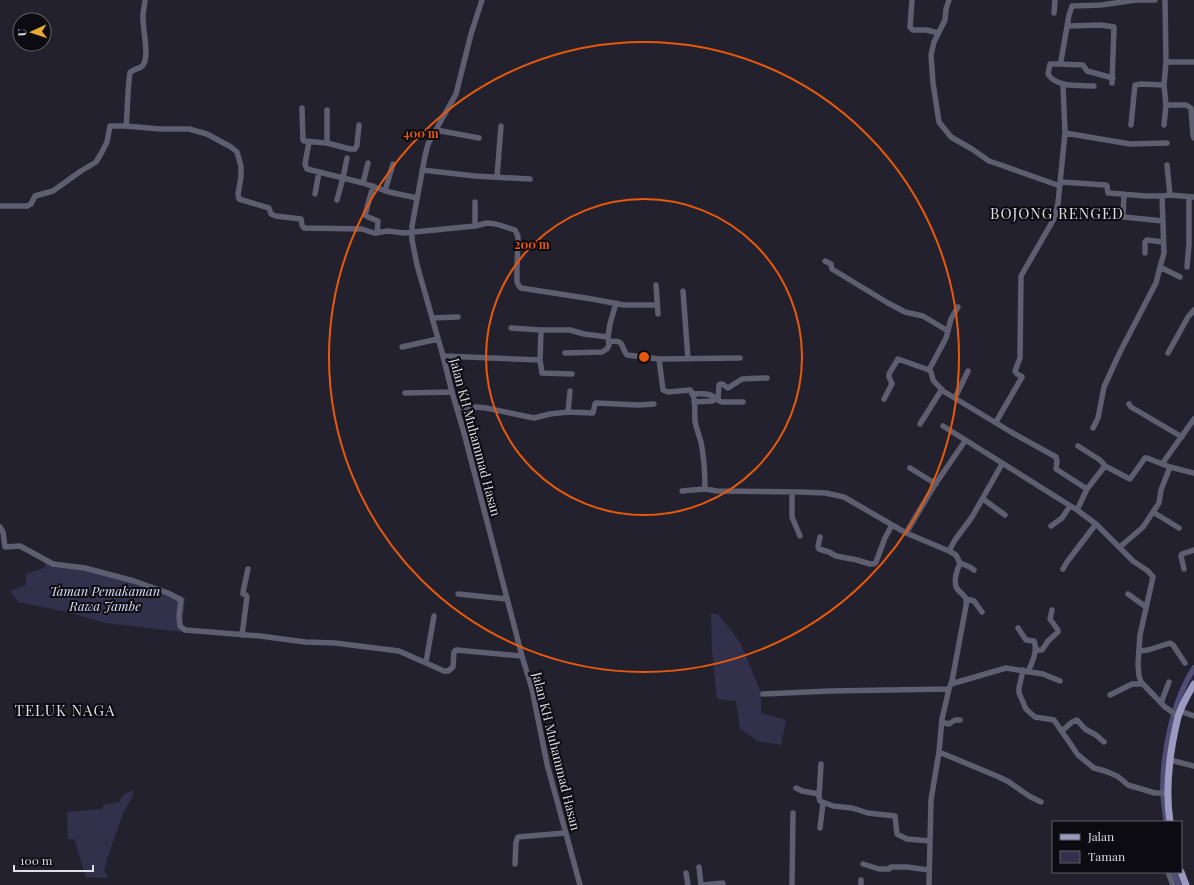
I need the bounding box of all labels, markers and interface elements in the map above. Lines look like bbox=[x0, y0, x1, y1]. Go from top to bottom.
north arrow bbox=[12, 12, 52, 52]
text: U bbox=[14, 28, 29, 37]
text: 400 m bbox=[403, 125, 439, 141]
district label: BOJONG RENGED bbox=[990, 203, 1124, 223]
text: 200 m bbox=[514, 236, 550, 252]
centre of rings bbox=[637, 350, 651, 364]
street label: Jalan KH Muhammad Hasan bbox=[446, 355, 505, 518]
park label: Taman Pemakaman Rawa Jambe bbox=[50, 582, 160, 614]
street label: Jalan KH Muhammad Hasan bbox=[529, 669, 585, 832]
district label: TELUK NAGA bbox=[15, 700, 115, 720]
legend bbox=[1052, 821, 1182, 873]
text: Jalan bbox=[1087, 828, 1114, 844]
scale bar bbox=[14, 847, 93, 873]
text: Taman bbox=[1088, 848, 1125, 864]
text: 100 m bbox=[20, 852, 53, 868]

